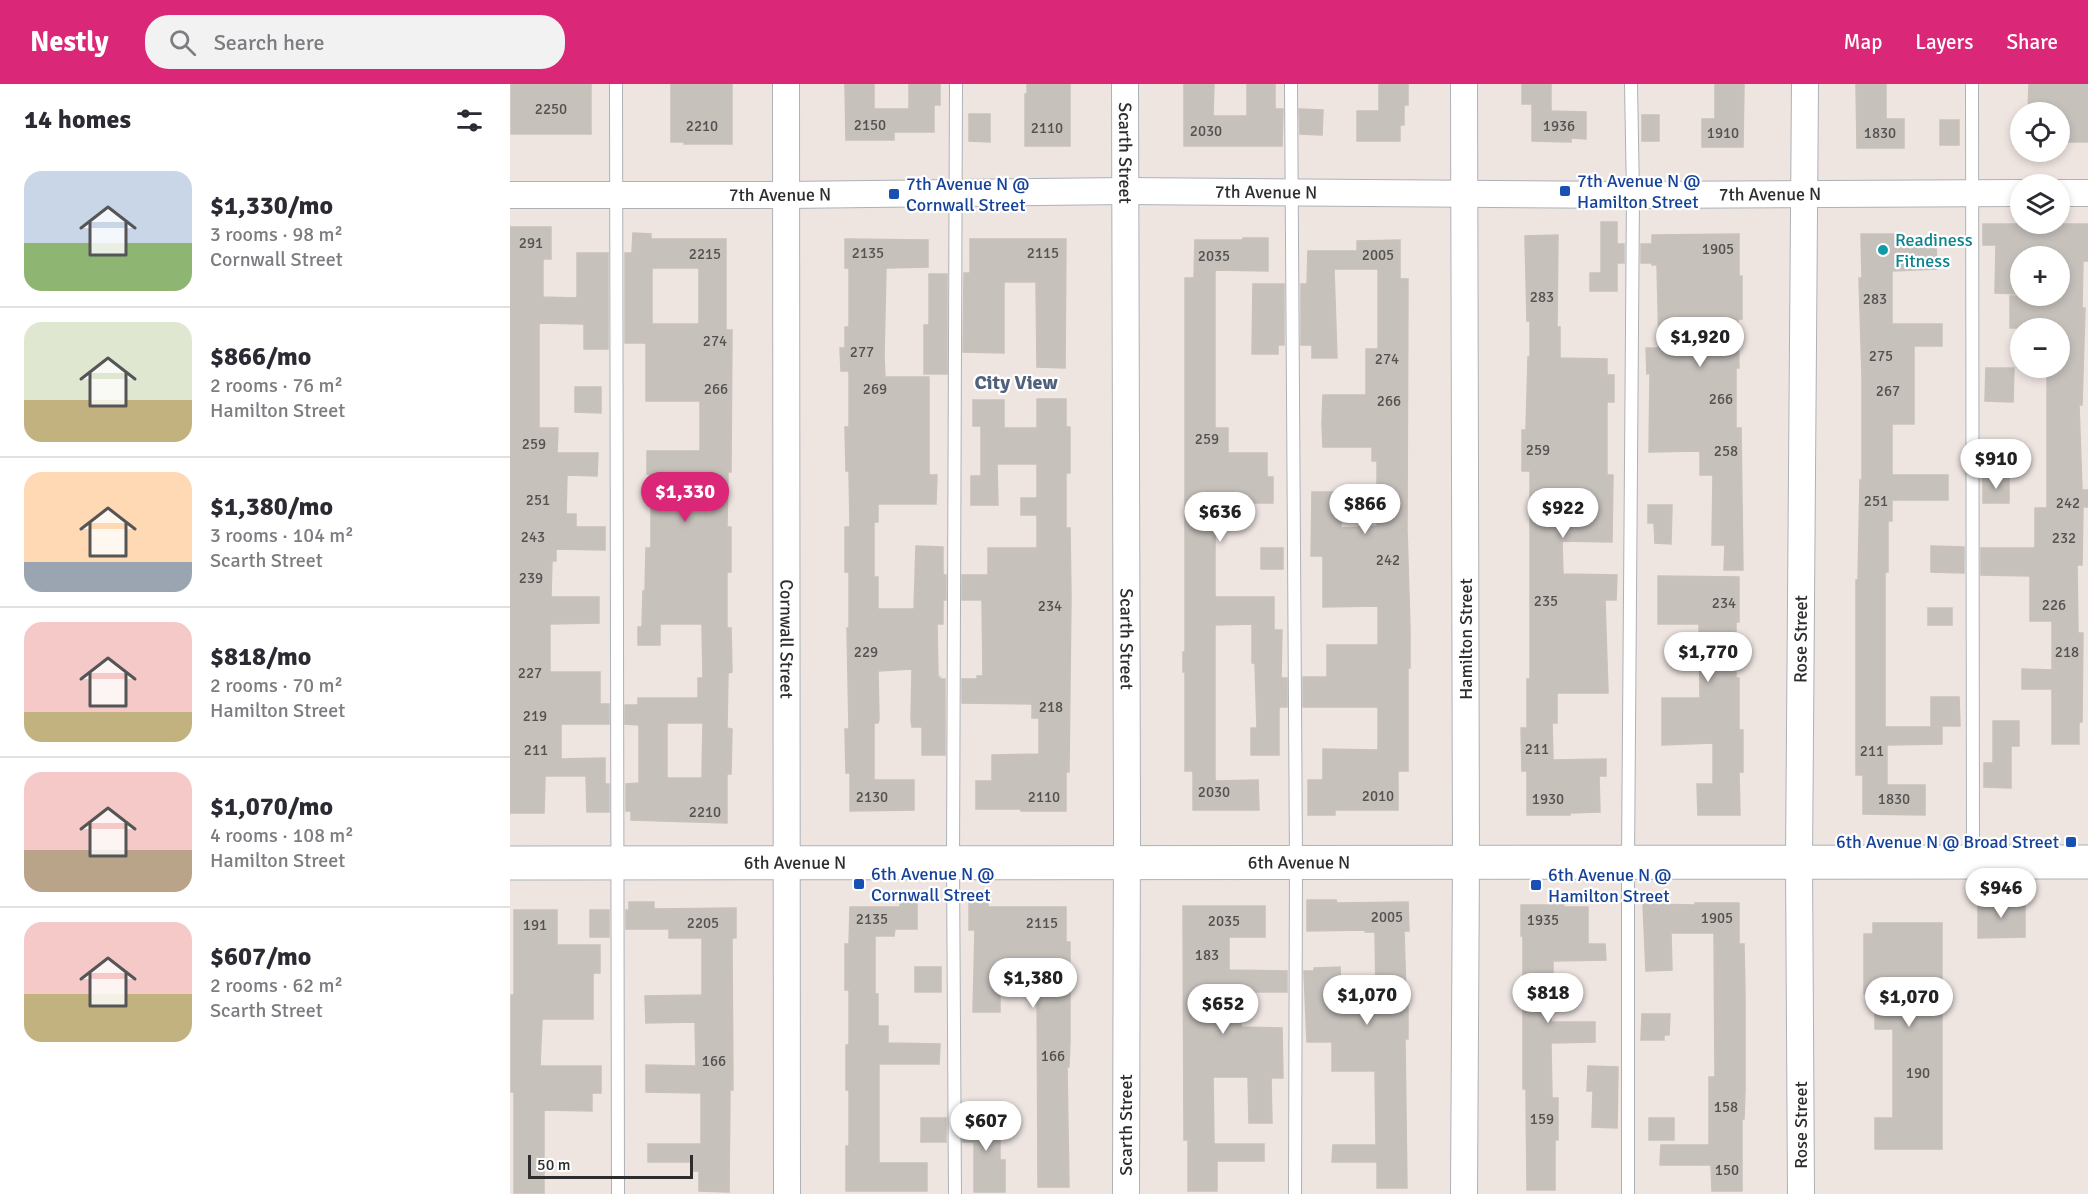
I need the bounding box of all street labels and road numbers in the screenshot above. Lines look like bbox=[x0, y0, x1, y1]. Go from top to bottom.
street label: Scarth Street bbox=[1114, 102, 1136, 204]
street label: 7th Avenue N bbox=[1215, 181, 1317, 204]
street label: 7th Avenue N bbox=[729, 183, 831, 206]
street label: 7th Avenue N bbox=[1719, 183, 1821, 206]
street label: Hamilton Street bbox=[1455, 578, 1477, 700]
street label: Cornwall Street bbox=[775, 579, 798, 699]
street label: Scarth Street bbox=[1115, 588, 1138, 690]
street label: Rose Street bbox=[1789, 595, 1812, 683]
street label: 6th Avenue N bbox=[1248, 851, 1350, 874]
street label: 6th Avenue N bbox=[744, 852, 846, 874]
street label: Scarth Street bbox=[1115, 1074, 1137, 1176]
street label: Rose Street bbox=[1790, 1081, 1812, 1169]

